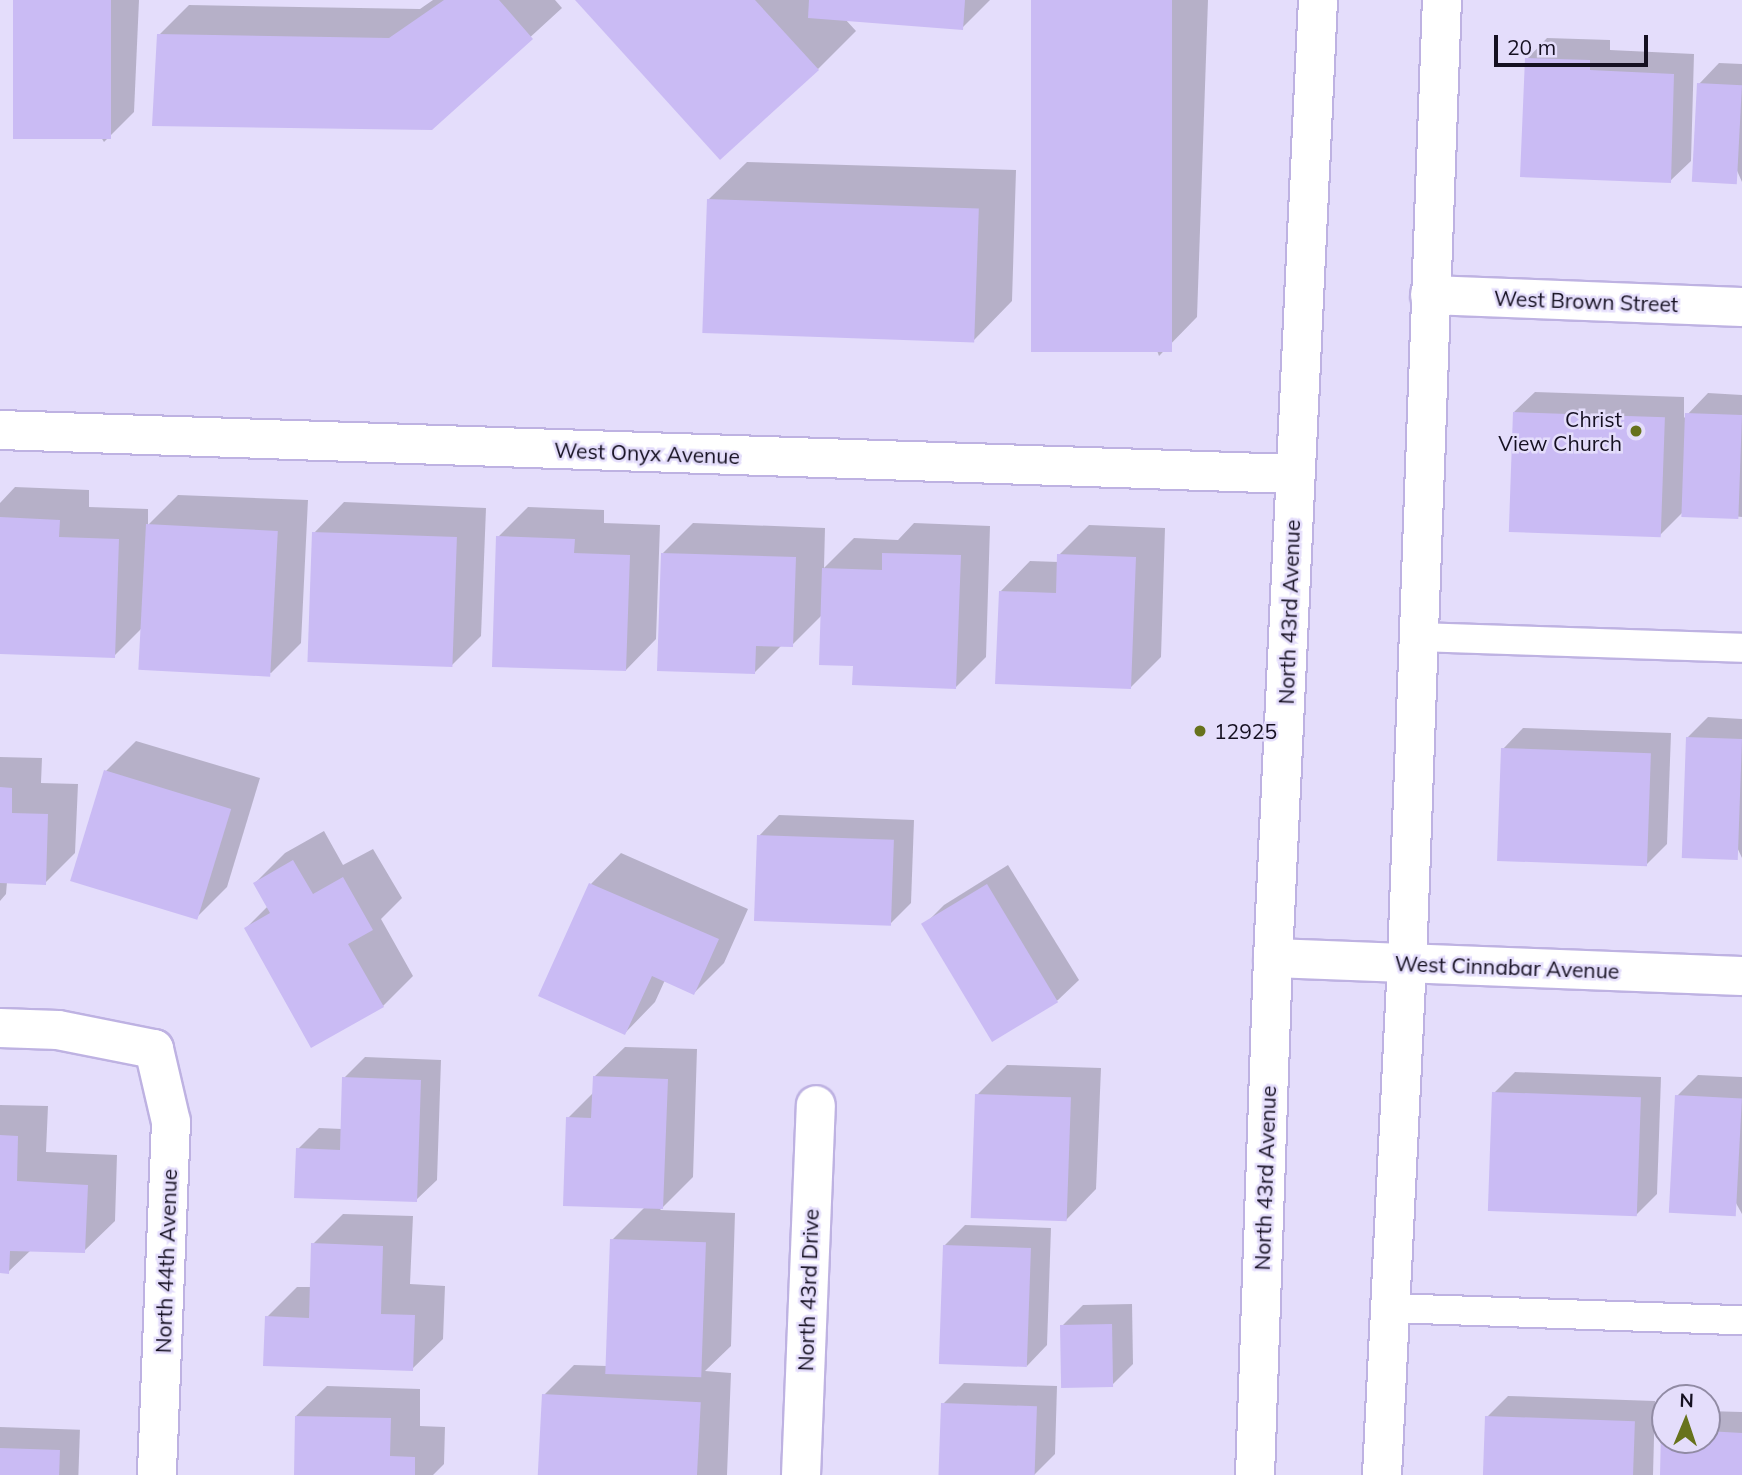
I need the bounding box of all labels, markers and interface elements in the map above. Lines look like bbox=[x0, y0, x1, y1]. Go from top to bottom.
scale bar bbox=[1497, 21, 1651, 65]
text: 20 m bbox=[1507, 34, 1556, 60]
street label: West Brown Street bbox=[1493, 285, 1679, 317]
place label: Christ View Church bbox=[1498, 406, 1622, 456]
marker: Christ View Church bbox=[1628, 423, 1644, 439]
street label: West Onyx Avenue bbox=[554, 437, 740, 469]
street label: North 43rd Avenue bbox=[1273, 519, 1305, 705]
place label: 12925 bbox=[1214, 718, 1277, 744]
marker: 12925 bbox=[1192, 723, 1208, 739]
street label: West Cinnabar Avenue bbox=[1394, 950, 1620, 984]
street label: North 43rd Avenue bbox=[1249, 1085, 1281, 1271]
street label: North 44th Avenue bbox=[150, 1168, 182, 1354]
street label: North 43rd Drive bbox=[793, 1208, 823, 1372]
north arrow bbox=[1651, 1384, 1721, 1454]
text: N bbox=[1679, 1388, 1694, 1412]

